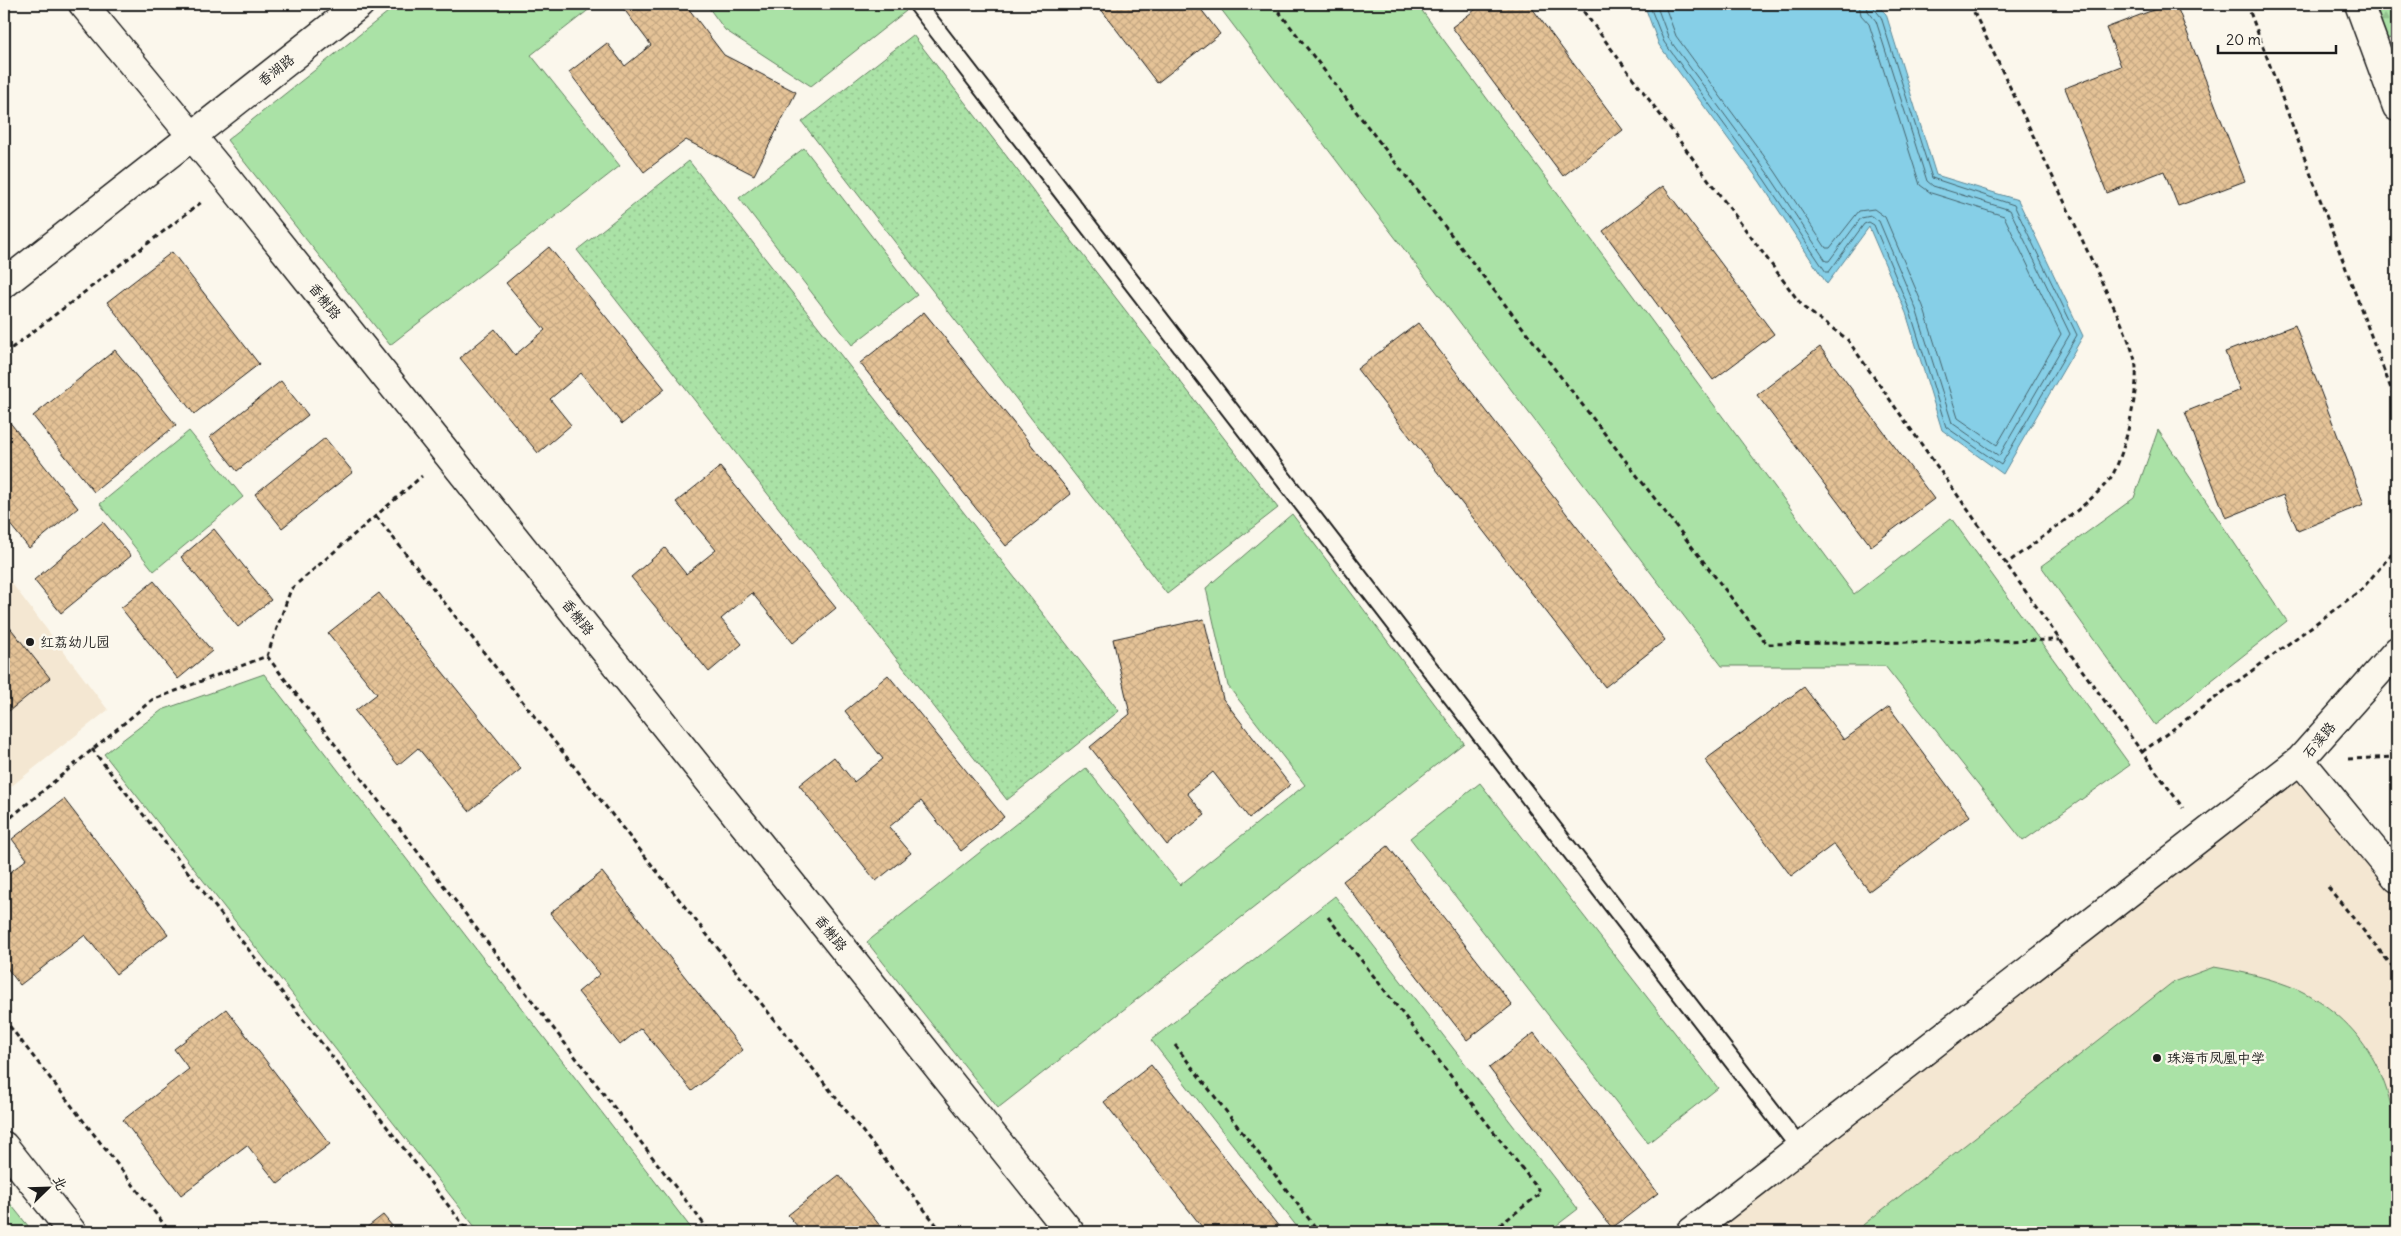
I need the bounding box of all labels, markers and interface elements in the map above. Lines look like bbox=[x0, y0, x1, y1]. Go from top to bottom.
scale bar bbox=[2218, 22, 2336, 54]
text: 20 m bbox=[2226, 30, 2261, 49]
street label: 香湖路 bbox=[254, 50, 298, 90]
street label: 香榭路 bbox=[305, 279, 345, 323]
street label: 香榭路 bbox=[558, 595, 598, 639]
place label: 红荔幼儿园 bbox=[40, 633, 110, 651]
marker: 红荔幼儿园 bbox=[24, 636, 36, 648]
street label: 石溪路 bbox=[2299, 718, 2339, 762]
street label: 香榭路 bbox=[811, 911, 851, 955]
place label: 珠海市凤凰中学 bbox=[2167, 1049, 2265, 1067]
marker: 珠海市凤凰中学 bbox=[2151, 1052, 2163, 1064]
north arrow bbox=[22, 1164, 72, 1214]
text: 北 bbox=[49, 1173, 71, 1193]

